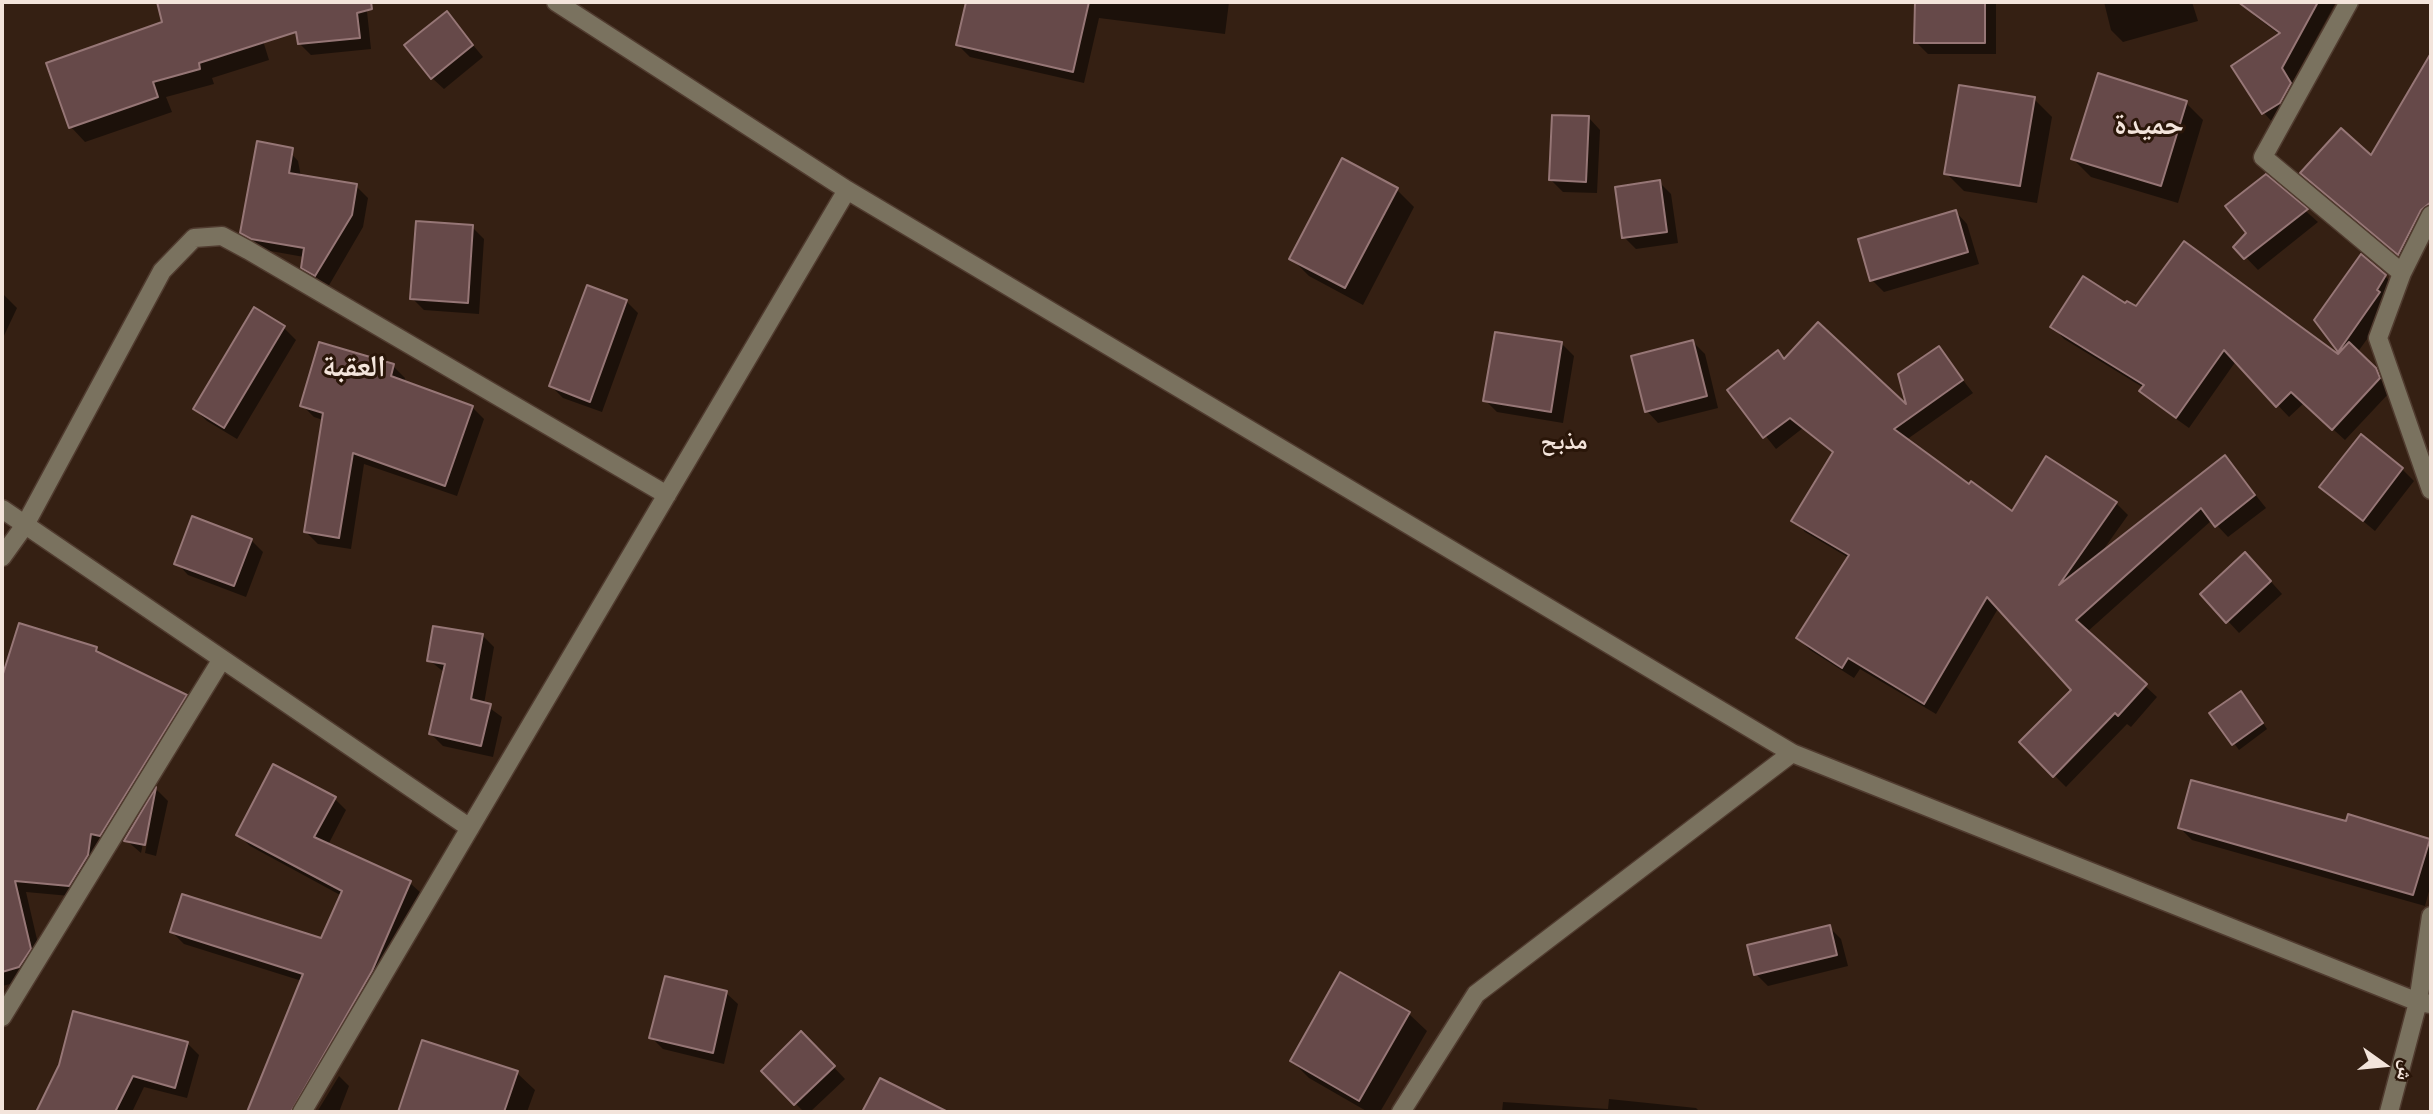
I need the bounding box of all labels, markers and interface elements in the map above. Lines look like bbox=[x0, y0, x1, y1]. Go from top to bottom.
district label: حميدة bbox=[2114, 110, 2184, 146]
district label: العقبة bbox=[322, 352, 386, 388]
district label: مذبح bbox=[1541, 430, 1587, 458]
north arrow bbox=[2349, 1030, 2419, 1100]
text: ش bbox=[2388, 1057, 2421, 1084]

